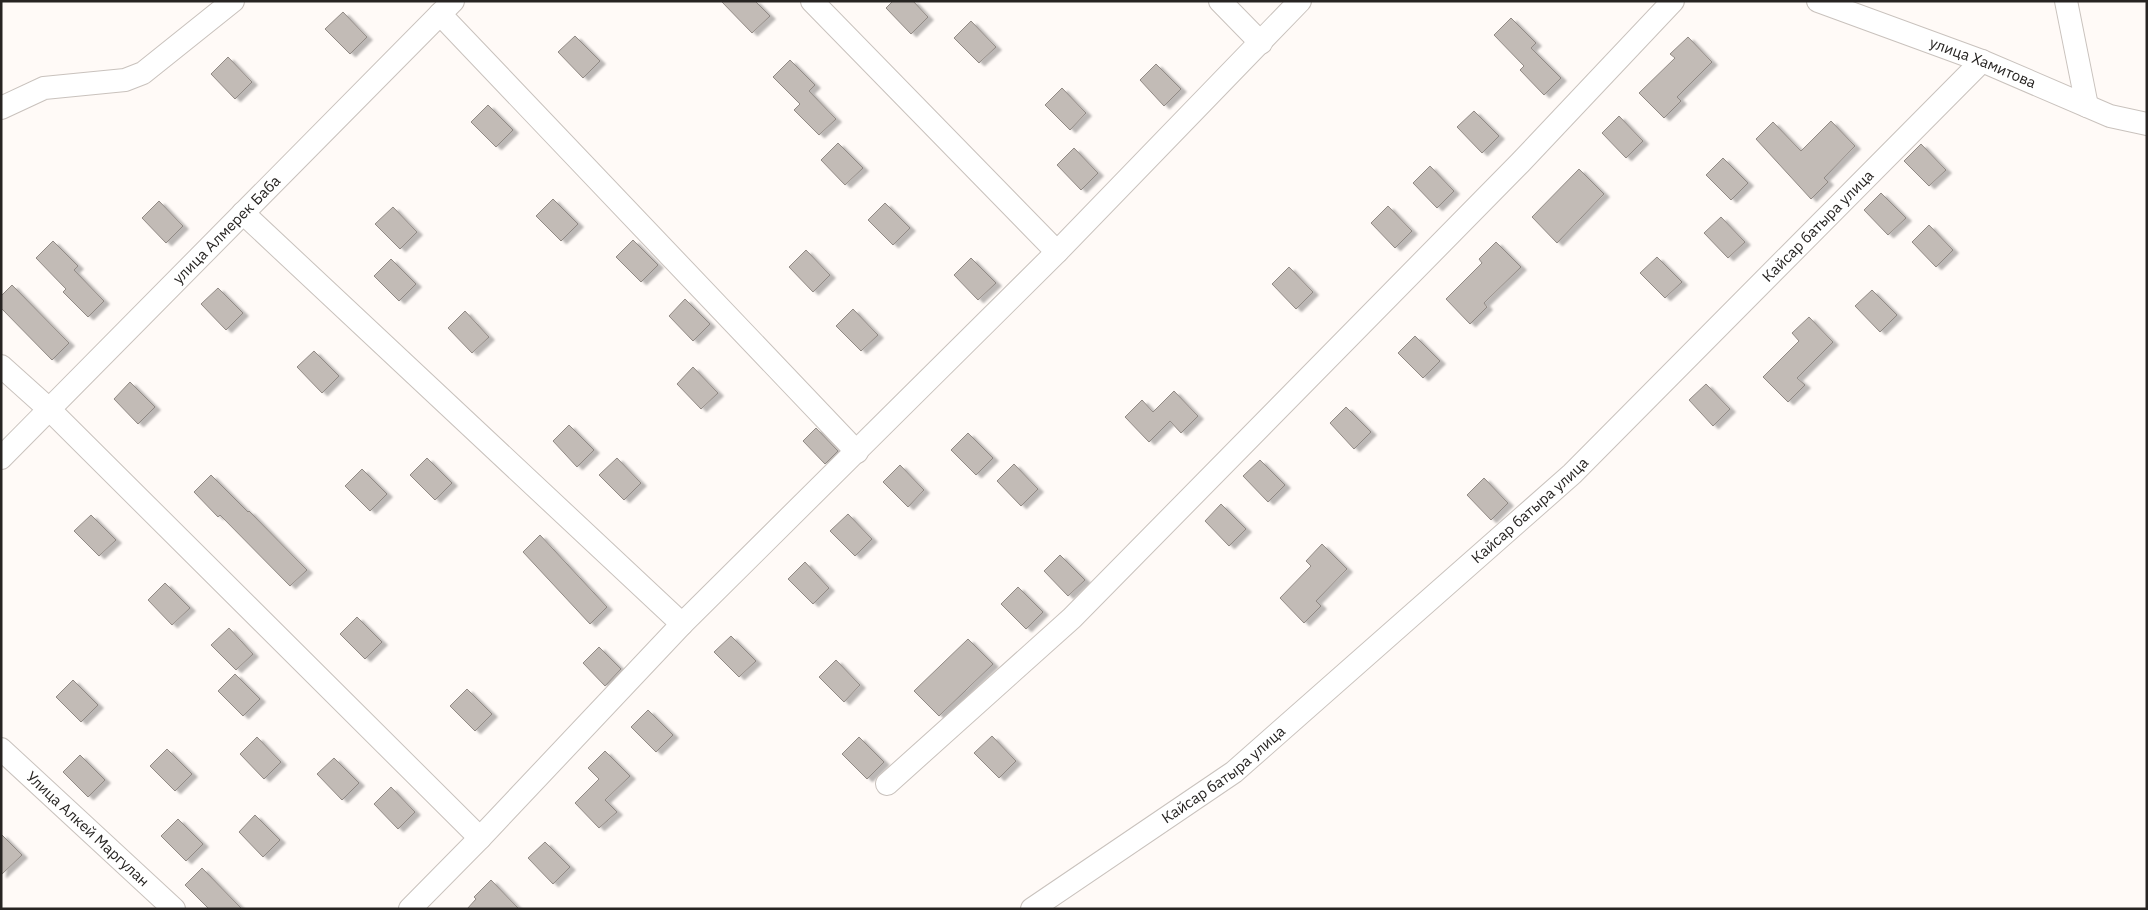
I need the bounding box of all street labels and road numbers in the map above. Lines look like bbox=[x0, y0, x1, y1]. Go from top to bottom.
street label: улица Хамитова bbox=[1927, 33, 2039, 92]
street label: Кайсар батыра улица bbox=[1758, 166, 1878, 286]
street label: улица Алмерек Баба bbox=[169, 171, 284, 288]
street label: Кайсар батыра улица bbox=[1467, 453, 1592, 567]
street label: Кайсар батыра улица bbox=[1158, 721, 1289, 827]
street label: Улица Алкей Маргулан bbox=[22, 767, 154, 890]

